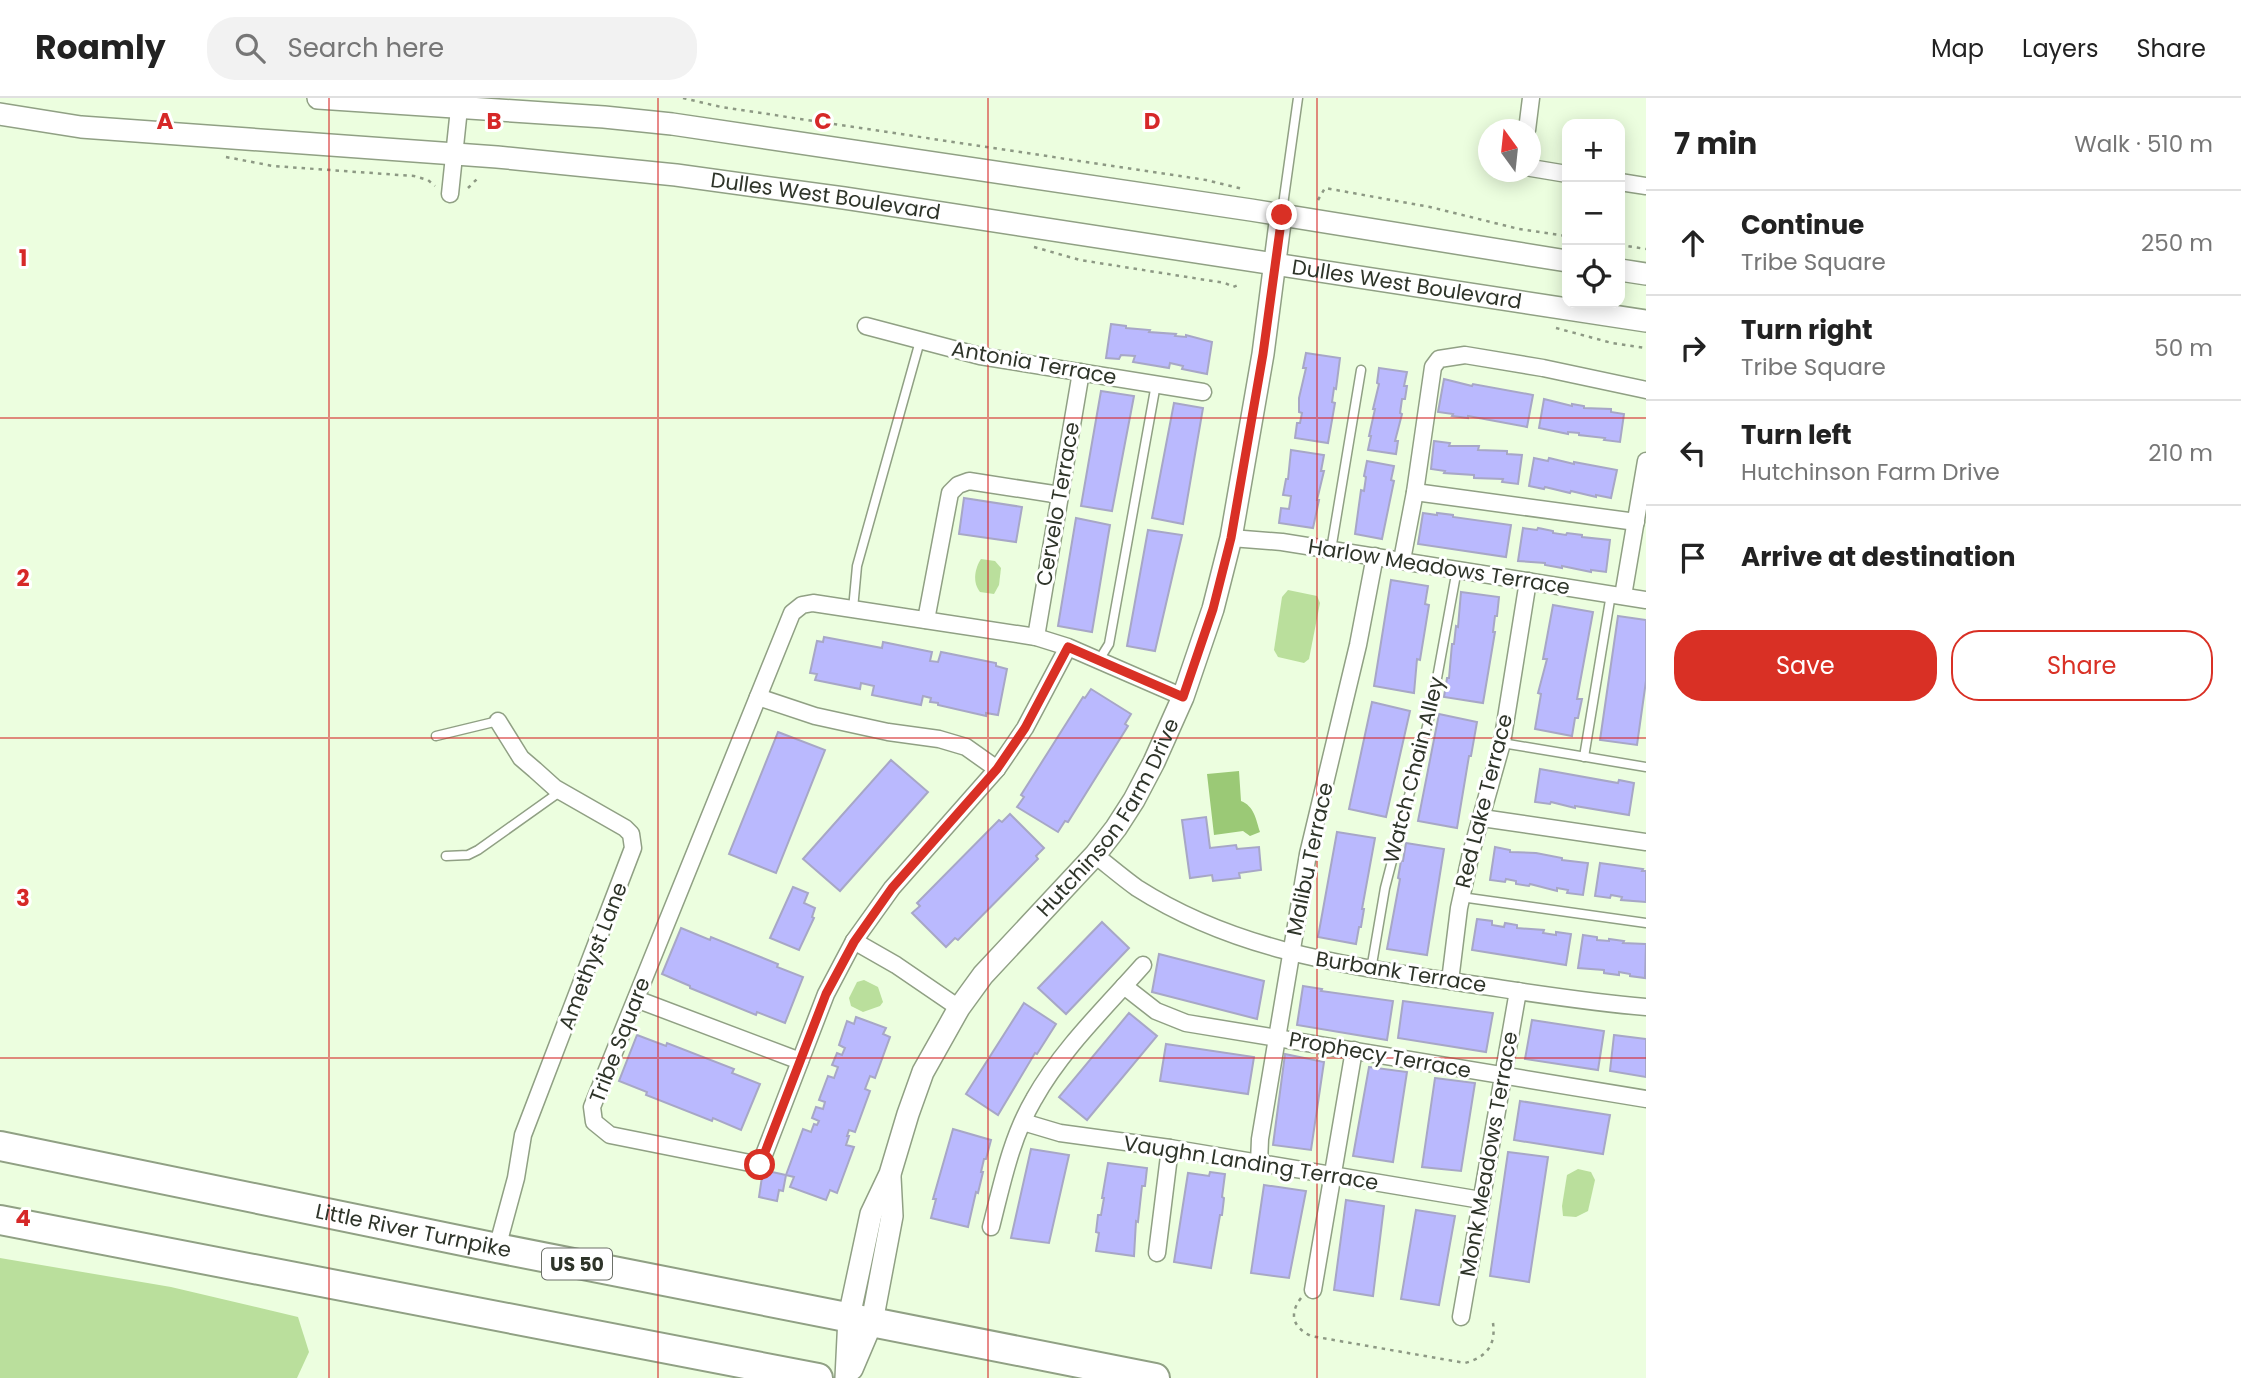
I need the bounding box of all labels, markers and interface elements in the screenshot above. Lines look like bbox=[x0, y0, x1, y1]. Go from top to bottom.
search box bbox=[207, 17, 697, 80]
text: Roamly bbox=[35, 24, 165, 71]
icon: search bbox=[231, 29, 269, 67]
text: Search here bbox=[287, 30, 444, 66]
text: Map bbox=[1931, 32, 1984, 65]
text: Layers bbox=[2022, 32, 2098, 65]
text: Share bbox=[2136, 32, 2206, 65]
text: A bbox=[157, 105, 174, 137]
text: B bbox=[486, 105, 502, 137]
text: C bbox=[814, 105, 832, 137]
text: D bbox=[1144, 105, 1160, 137]
north arrow bbox=[1478, 119, 1541, 182]
map controls bbox=[1562, 119, 1625, 308]
button: + bbox=[1562, 119, 1625, 182]
text: 7 min bbox=[1674, 122, 1757, 165]
text: Walk · 510 m bbox=[2074, 128, 2213, 160]
street label: Dulles West Boulevard bbox=[709, 165, 943, 227]
button: − bbox=[1562, 182, 1625, 245]
route end bbox=[1266, 199, 1297, 230]
text: Continue bbox=[1741, 207, 1864, 243]
icon: ahead bbox=[1674, 224, 1712, 262]
text: 250 m bbox=[2141, 227, 2213, 259]
text: 1 bbox=[19, 242, 27, 274]
button: locate bbox=[1562, 245, 1625, 308]
text: Tribe Square bbox=[1741, 246, 1886, 278]
street label: Dulles West Boulevard bbox=[1290, 252, 1524, 316]
text: Turn right bbox=[1741, 312, 1873, 348]
icon: right bbox=[1674, 329, 1712, 367]
text: 50 m bbox=[2154, 332, 2213, 364]
street label: Antonia Terrace bbox=[949, 334, 1119, 391]
text: Tribe Square bbox=[1741, 351, 1886, 383]
text: Turn left bbox=[1741, 417, 1852, 453]
street label: Cervelo Terrace bbox=[1029, 420, 1086, 588]
icon: left bbox=[1674, 434, 1712, 472]
text: 210 m bbox=[2148, 437, 2213, 469]
text: Hutchinson Farm Drive bbox=[1741, 456, 2000, 488]
street label: Harlow Meadows Terrace bbox=[1306, 531, 1572, 602]
icon: arrive bbox=[1674, 539, 1712, 577]
text: Arrive at destination bbox=[1741, 539, 2016, 575]
text: 2 bbox=[16, 562, 30, 594]
button: Save bbox=[1674, 630, 1937, 701]
button: Share bbox=[1951, 630, 2213, 701]
street label: Watch Chain Alley bbox=[1376, 673, 1451, 866]
street label: Red Lake Terrace bbox=[1448, 711, 1519, 891]
street label: Hutchinson Farm Drive bbox=[1030, 713, 1186, 923]
street label: Malibu Terrace bbox=[1279, 780, 1340, 938]
street label: Amethyst Lane bbox=[551, 878, 634, 1034]
text: 3 bbox=[16, 882, 30, 914]
street label: Burbank Terrace bbox=[1314, 944, 1488, 999]
street label: Tribe Square bbox=[582, 973, 657, 1107]
street label: Prophecy Terrace bbox=[1287, 1024, 1473, 1085]
street label: Monk Meadows Terrace bbox=[1453, 1029, 1524, 1279]
street label: Vaughn Landing Terrace bbox=[1121, 1128, 1381, 1197]
route start bbox=[744, 1149, 775, 1180]
street label: Little River Turnpike bbox=[313, 1196, 514, 1264]
text: 4 bbox=[15, 1202, 31, 1234]
road number: US 50 bbox=[542, 1248, 612, 1280]

